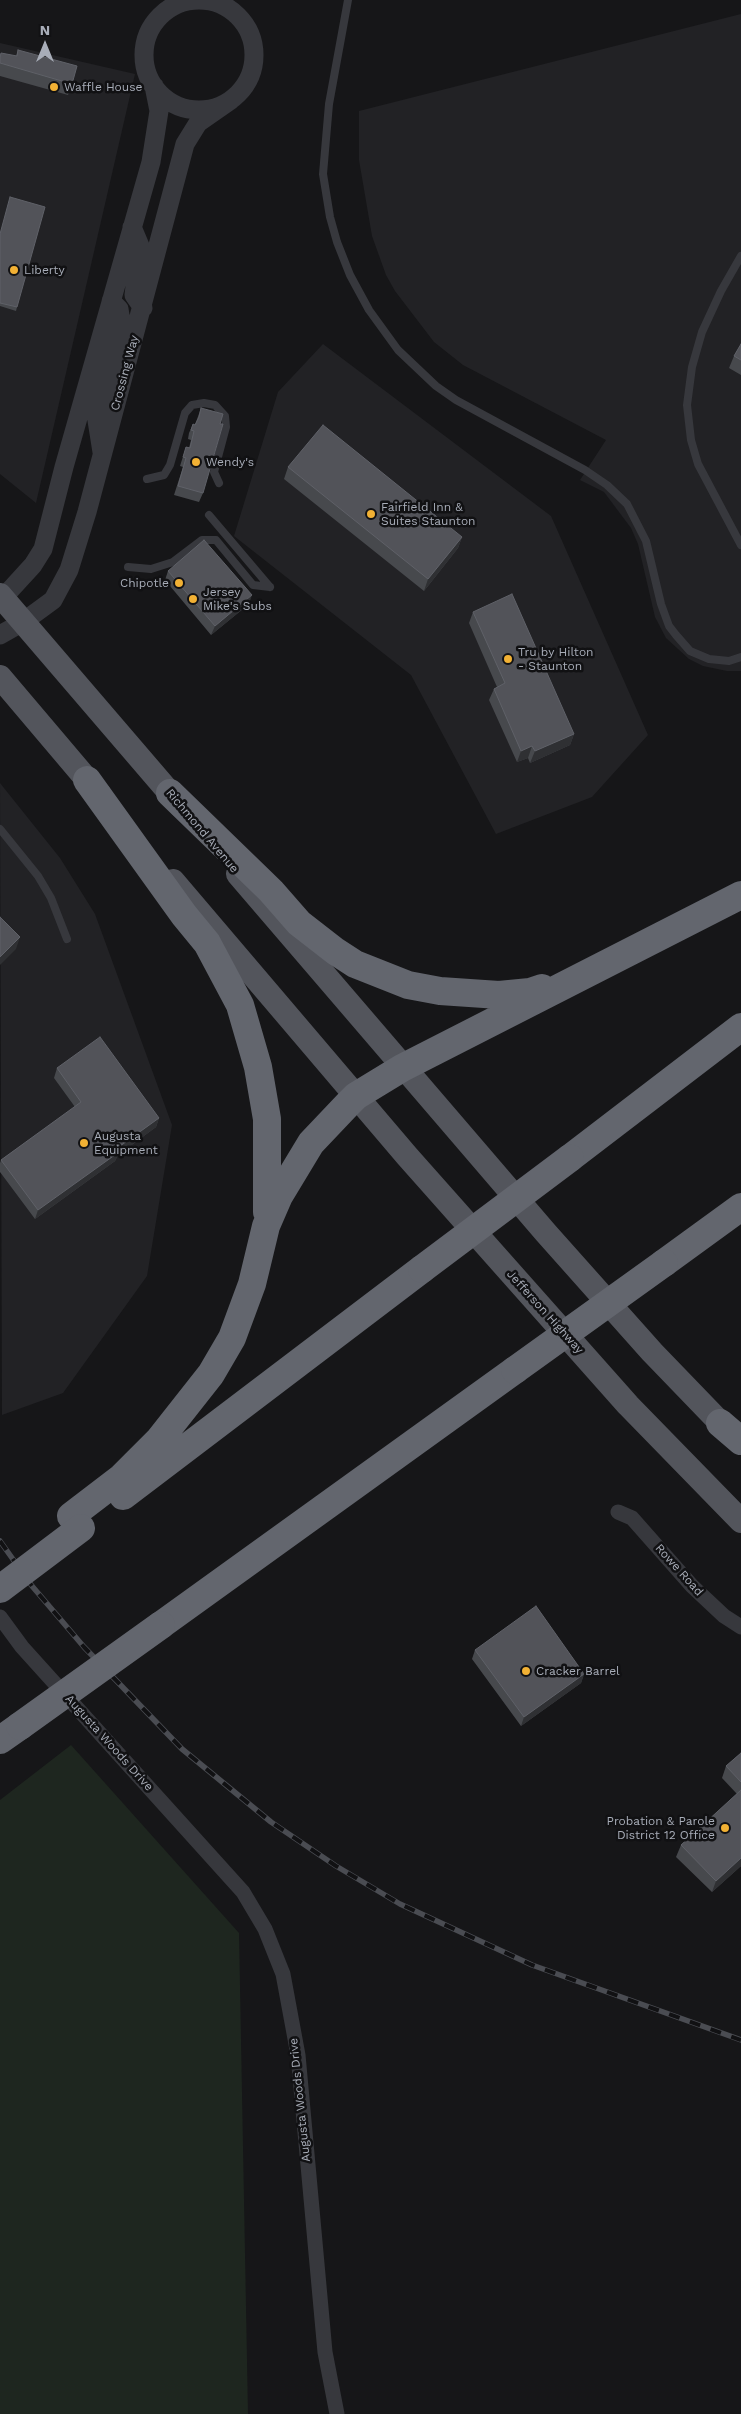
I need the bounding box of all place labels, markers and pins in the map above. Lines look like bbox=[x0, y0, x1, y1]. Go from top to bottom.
place label: Waffle House bbox=[64, 80, 142, 94]
marker: Waffle House bbox=[48, 81, 60, 93]
place label: Liberty bbox=[24, 263, 65, 277]
marker: Liberty bbox=[8, 264, 20, 276]
place label: Wendy's bbox=[206, 455, 254, 469]
marker: Wendy's bbox=[190, 456, 202, 468]
place label: Fairfield Inn & Suites Staunton bbox=[381, 500, 476, 528]
marker: Fairfield Inn & Suites Staunton bbox=[365, 508, 377, 520]
place label: Chipotle bbox=[120, 576, 169, 590]
marker: Chipotle bbox=[173, 577, 185, 589]
place label: Jersey Mike's Subs bbox=[203, 585, 272, 613]
marker: Jersey Mike's Subs bbox=[187, 593, 199, 605]
place label: Tru by Hilton - Staunton bbox=[518, 645, 594, 673]
marker: Tru by Hilton - Staunton bbox=[502, 653, 514, 665]
place label: Augusta Equipment bbox=[94, 1129, 158, 1157]
marker: Augusta Equipment bbox=[78, 1137, 90, 1149]
place label: Cracker Barrel bbox=[536, 1664, 620, 1678]
marker: Cracker Barrel bbox=[520, 1665, 532, 1677]
place label: Probation & Parole District 12 Office bbox=[607, 1814, 715, 1842]
marker: Probation & Parole District 12 Office bbox=[719, 1822, 731, 1834]

